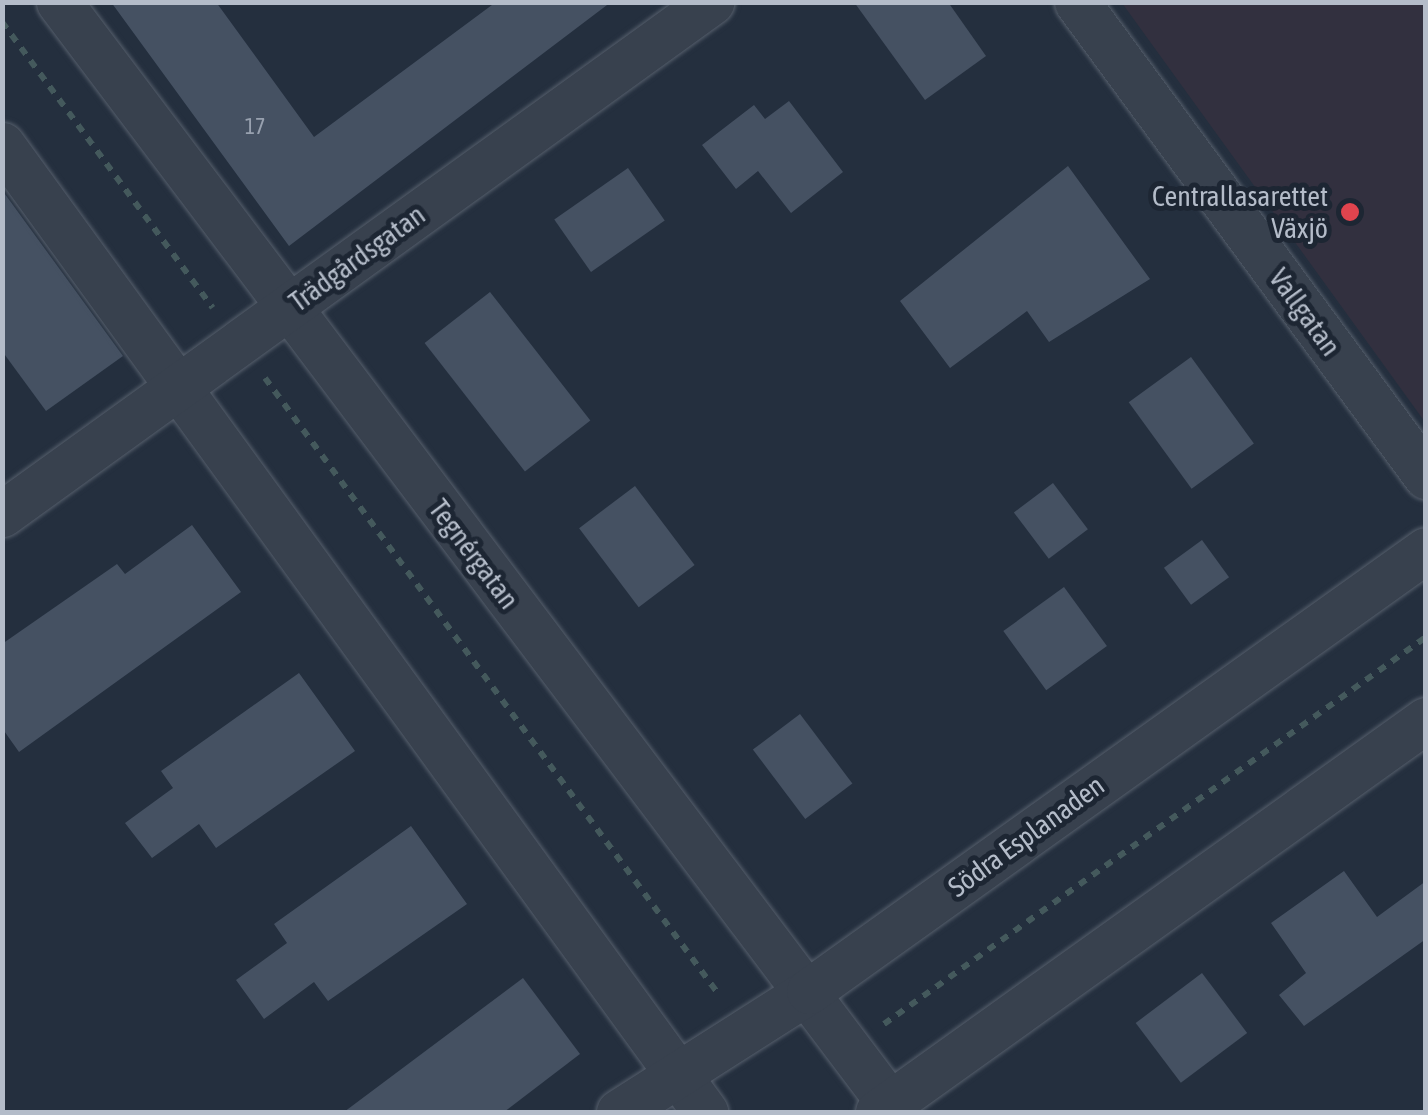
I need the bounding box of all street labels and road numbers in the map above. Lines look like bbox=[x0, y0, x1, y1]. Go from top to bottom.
street label: Trädgårdsgatan bbox=[283, 197, 431, 319]
street label: Vallgatan bbox=[1262, 262, 1348, 362]
street label: Tegnérgatan bbox=[422, 493, 526, 615]
street label: Södra Esplanaden bbox=[942, 768, 1110, 904]

